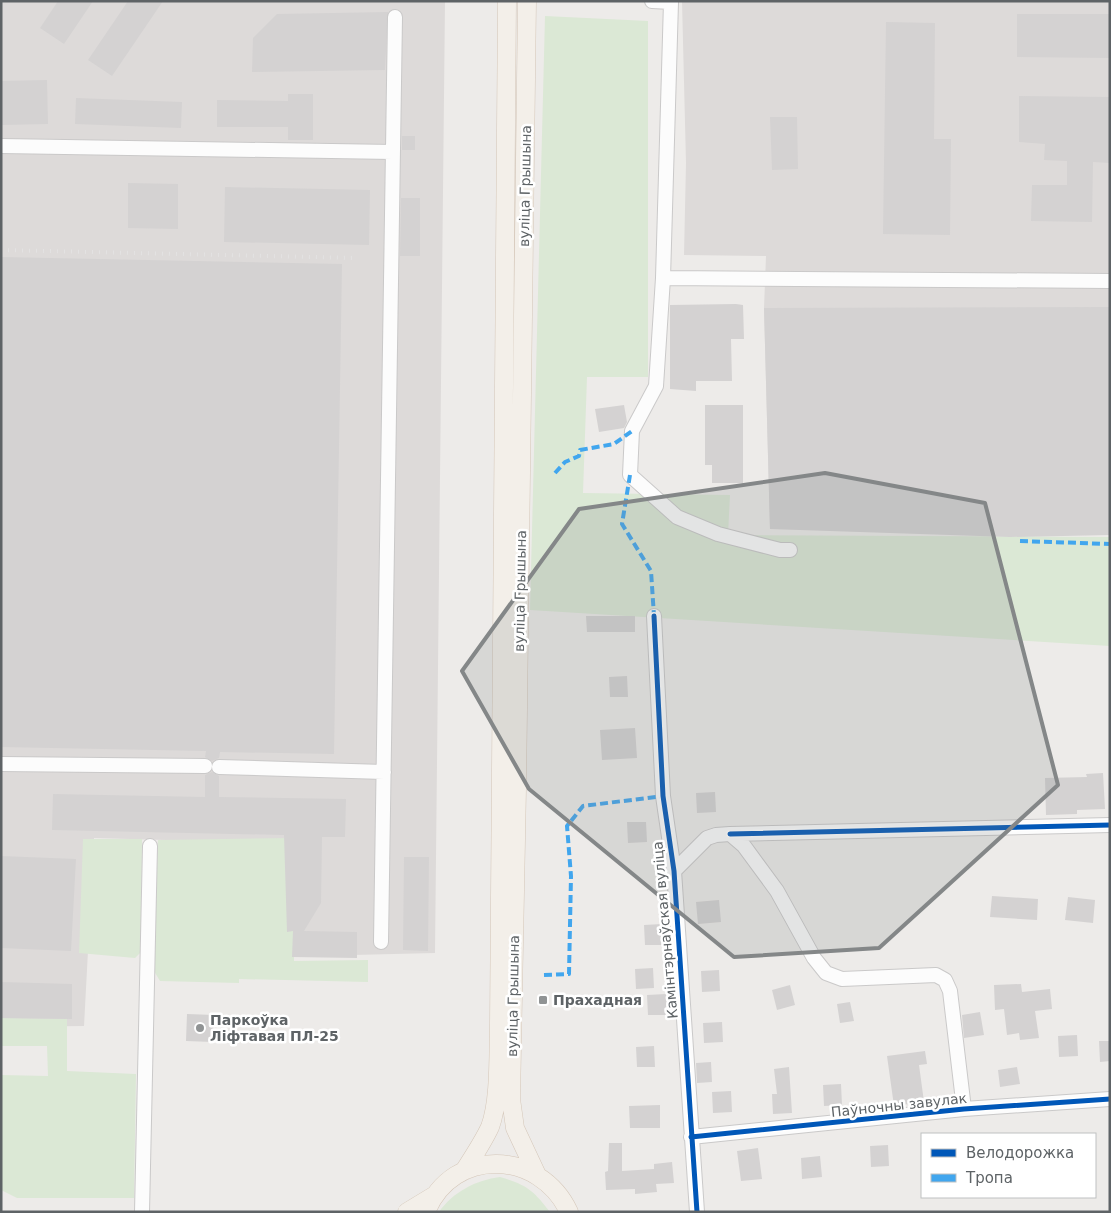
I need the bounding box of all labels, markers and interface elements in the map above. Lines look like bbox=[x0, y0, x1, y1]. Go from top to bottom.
street label: вуліца Грышына bbox=[516, 125, 534, 247]
street label: вуліца Грышына bbox=[511, 530, 529, 652]
street label: Камінтэрнаўская вуліца bbox=[649, 841, 681, 1019]
street label: вуліца Грышына bbox=[504, 935, 522, 1057]
place label: Прахадная bbox=[553, 992, 642, 1008]
marker: Прахадная bbox=[537, 994, 549, 1006]
place label: Паркоўка Ліфтавая ПЛ-25 bbox=[210, 1012, 339, 1044]
marker: Паркоўка Ліфтавая ПЛ-25 bbox=[194, 1022, 206, 1034]
street label: Паўночны завулак bbox=[830, 1090, 968, 1120]
legend bbox=[921, 1133, 1096, 1198]
text: Велодорожка bbox=[966, 1144, 1074, 1162]
text: Тропа bbox=[965, 1169, 1013, 1187]

